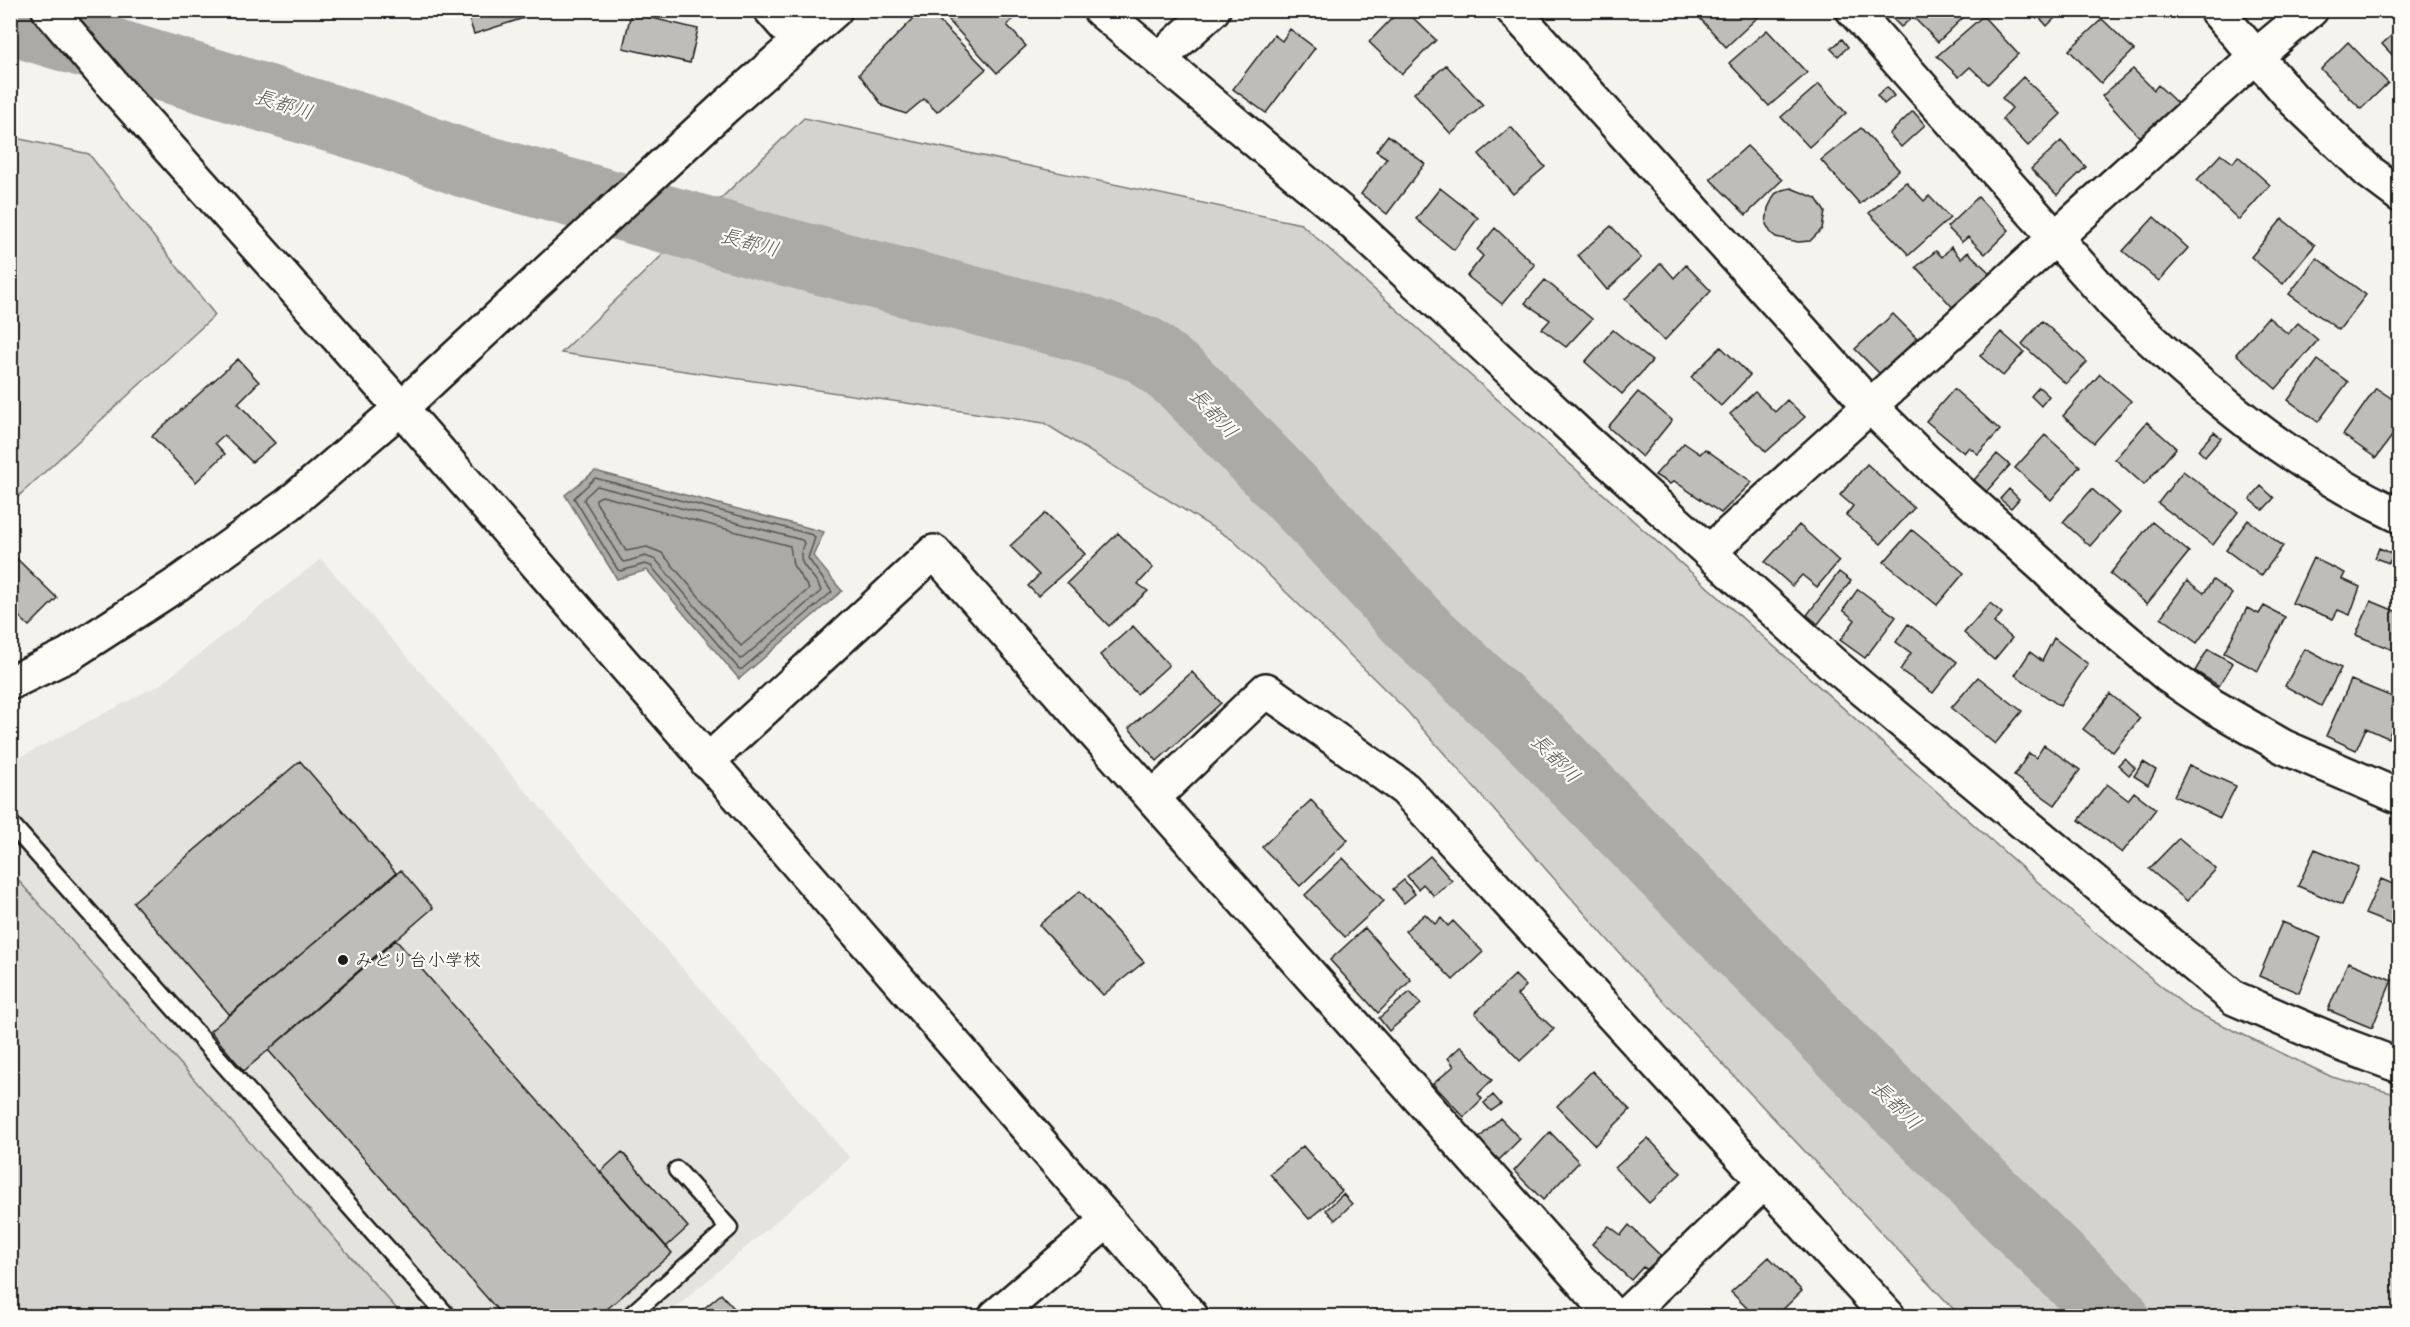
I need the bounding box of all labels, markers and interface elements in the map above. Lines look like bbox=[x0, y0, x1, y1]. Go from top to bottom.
water label: 長都川 bbox=[252, 82, 317, 124]
water label: 長都川 bbox=[718, 221, 783, 261]
water label: 長都川 bbox=[1185, 382, 1245, 443]
water label: 長都川 bbox=[1526, 727, 1587, 788]
place label: みどり台小学校 bbox=[355, 947, 481, 971]
marker: みどり台小学校 bbox=[336, 953, 350, 967]
water label: 長都川 bbox=[1867, 1074, 1928, 1134]

